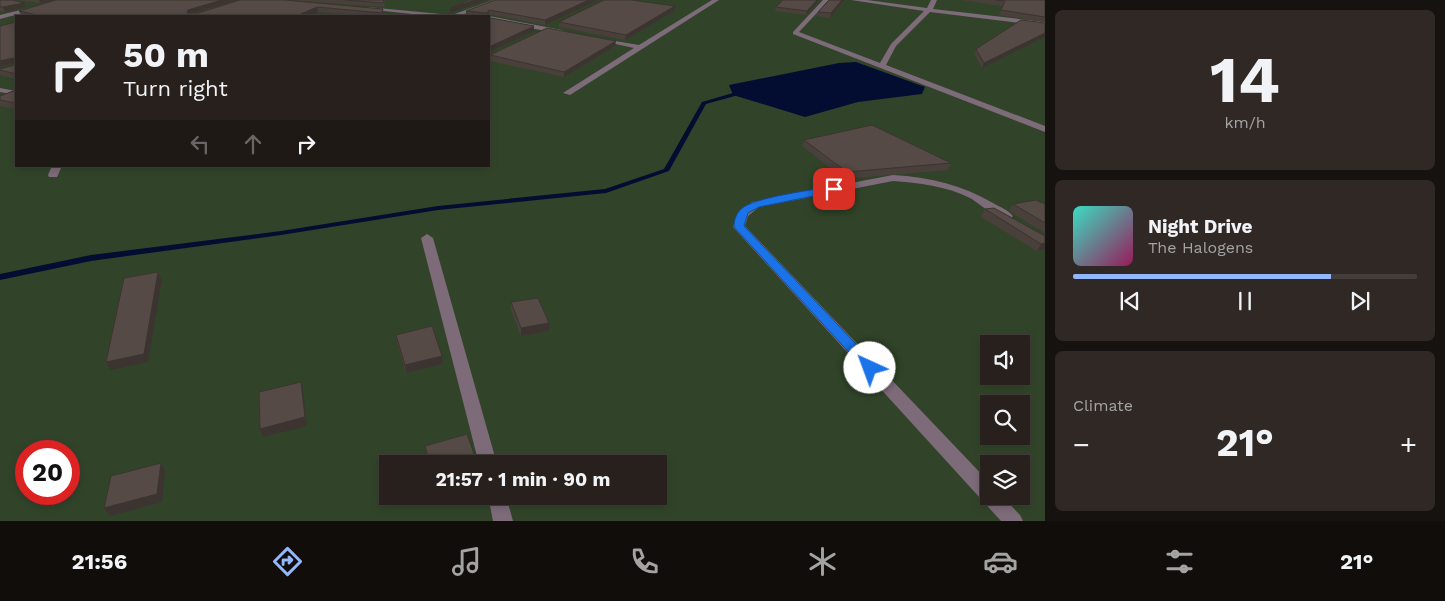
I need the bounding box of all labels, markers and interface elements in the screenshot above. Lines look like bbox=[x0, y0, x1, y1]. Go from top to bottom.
text: 50 m bbox=[123, 34, 209, 76]
icon: right bbox=[40, 35, 105, 100]
text: 14 bbox=[1210, 42, 1280, 118]
text: Turn right bbox=[123, 76, 228, 101]
text: km/h bbox=[1224, 113, 1266, 132]
icon: left bbox=[186, 130, 214, 158]
icon: ahead bbox=[239, 130, 267, 158]
icon: right bbox=[292, 130, 320, 158]
pin bbox=[813, 168, 855, 210]
icon: arrive bbox=[820, 175, 848, 203]
text: Night Drive bbox=[1148, 215, 1253, 238]
text: The Halogens bbox=[1148, 238, 1253, 257]
icon: previous bbox=[1116, 287, 1144, 315]
icon: pause bbox=[1231, 287, 1259, 315]
icon: next bbox=[1346, 287, 1374, 315]
map controls bbox=[980, 335, 1030, 505]
button: sound bbox=[980, 335, 1030, 385]
position arrow bbox=[843, 341, 895, 393]
button: search bbox=[980, 395, 1030, 445]
text: Climate bbox=[1073, 396, 1133, 415]
text: 21° bbox=[1216, 421, 1274, 465]
text: − bbox=[1073, 428, 1090, 461]
text: + bbox=[1400, 428, 1417, 461]
speed limit sign: 20 bbox=[15, 440, 80, 505]
button: layers bbox=[980, 455, 1030, 505]
text: 21:57 · 1 min · 90 m bbox=[436, 468, 610, 491]
icon: directions bbox=[270, 544, 305, 579]
icon: music bbox=[449, 544, 484, 579]
icon: phone bbox=[627, 544, 662, 579]
icon: climate bbox=[805, 544, 840, 579]
icon: car bbox=[983, 544, 1018, 579]
icon: filters bbox=[1162, 544, 1197, 579]
text: 21:56 bbox=[72, 549, 127, 574]
text: 21° bbox=[1340, 549, 1373, 574]

